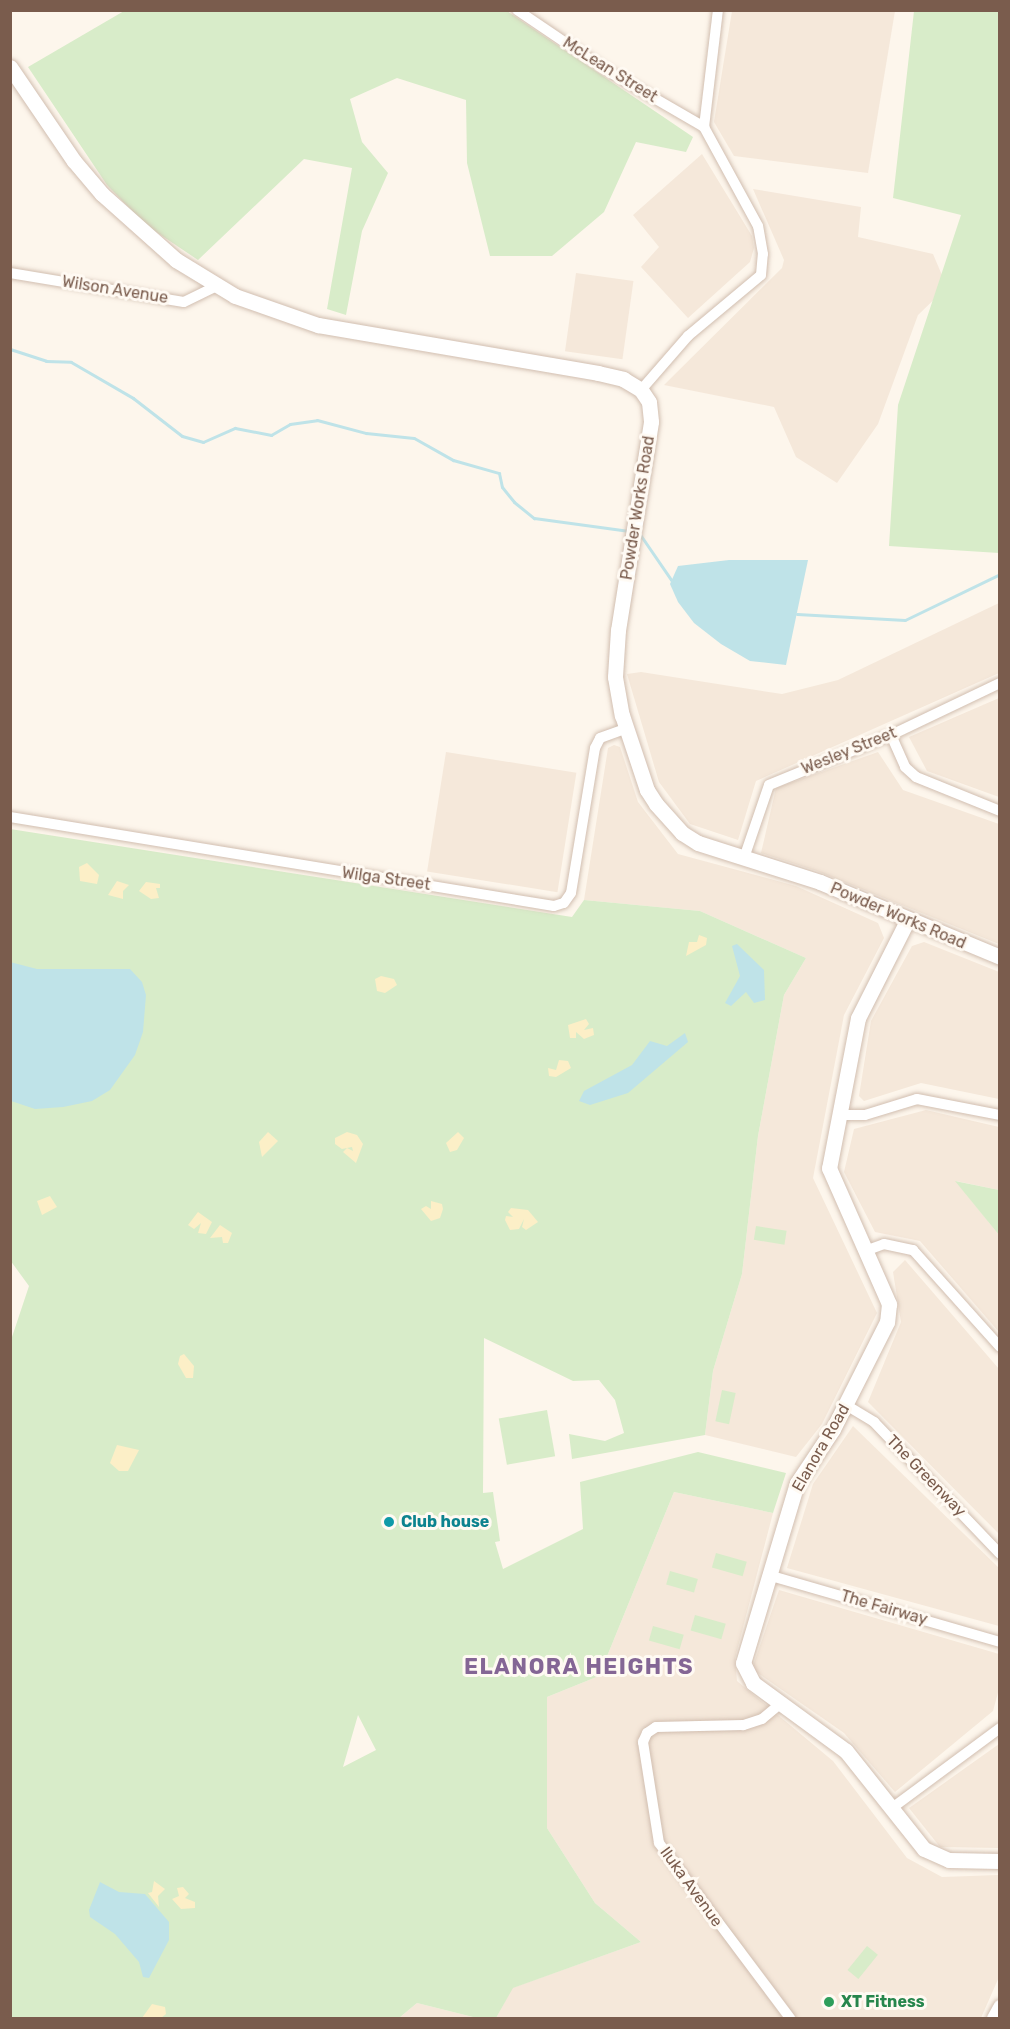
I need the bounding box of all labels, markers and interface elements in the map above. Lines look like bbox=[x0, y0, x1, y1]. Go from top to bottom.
street label: McLean Street bbox=[559, 33, 661, 107]
street label: Wilson Avenue bbox=[60, 272, 170, 308]
street label: Powder Works Road bbox=[617, 434, 659, 582]
street label: Wesley Street bbox=[799, 723, 899, 779]
street label: Wilga Street bbox=[341, 863, 431, 895]
street label: Powder Works Road bbox=[827, 879, 969, 953]
street label: Elanora Road bbox=[788, 1401, 854, 1495]
street label: The Greenway bbox=[882, 1431, 970, 1521]
place label: Club house bbox=[401, 1512, 489, 1532]
marker: Club house bbox=[382, 1515, 396, 1529]
street label: The Fairway bbox=[838, 1586, 930, 1630]
district label: ELANORA HEIGHTS bbox=[464, 1654, 694, 1680]
street label: Iluka Avenue bbox=[655, 1843, 727, 1931]
place label: XT Fitness bbox=[841, 1992, 925, 2012]
marker: XT Fitness bbox=[822, 1995, 836, 2009]

